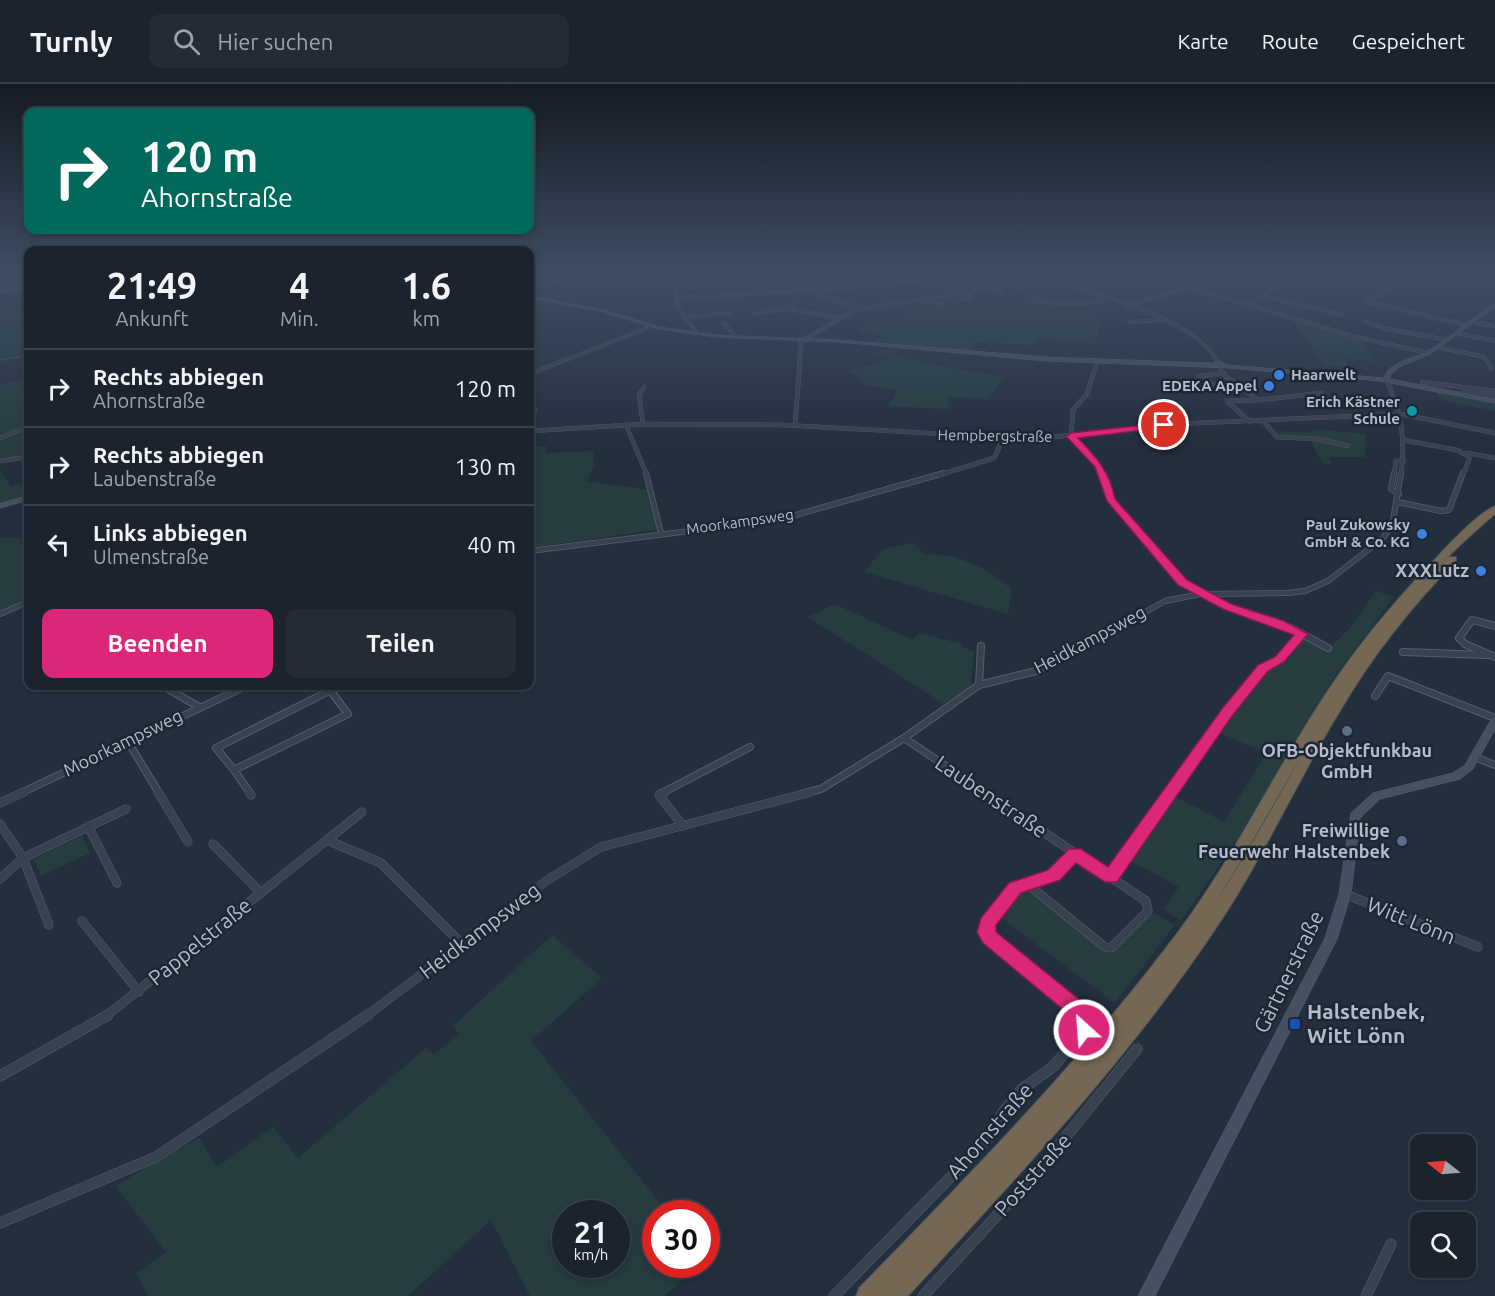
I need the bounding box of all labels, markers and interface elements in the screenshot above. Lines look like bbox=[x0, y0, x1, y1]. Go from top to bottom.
search box bbox=[149, 14, 569, 68]
icon: search bbox=[170, 25, 203, 58]
text: Turnly bbox=[30, 26, 113, 57]
text: Hier suchen bbox=[218, 29, 333, 54]
text: Karte bbox=[1177, 29, 1229, 53]
text: Route bbox=[1262, 29, 1319, 53]
text: Gespeichert bbox=[1352, 29, 1465, 53]
icon: right bbox=[42, 132, 120, 210]
text: 120 m bbox=[141, 133, 258, 180]
text: Ahornstraße bbox=[141, 182, 293, 212]
text: 21:49 bbox=[107, 265, 197, 306]
text: 4 bbox=[289, 265, 309, 306]
text: 1.6 bbox=[402, 265, 451, 306]
text: Ankunft bbox=[116, 307, 188, 330]
text: Min. bbox=[280, 307, 319, 330]
text: km bbox=[413, 307, 440, 330]
text: Rechts abbiegen bbox=[93, 364, 264, 389]
place label: Haarwelt bbox=[1291, 366, 1357, 383]
marker: Haarwelt bbox=[1272, 368, 1286, 382]
icon: right bbox=[42, 372, 75, 405]
text: 120 m bbox=[455, 376, 516, 401]
place label: EDEKA Appel bbox=[1162, 377, 1257, 394]
marker: EDEKA Appel bbox=[1262, 379, 1276, 393]
text: Ahornstraße bbox=[93, 389, 206, 412]
place label: Erich Kästner Schule bbox=[1306, 393, 1401, 427]
pin bbox=[1138, 399, 1189, 450]
marker: Erich Kästner Schule bbox=[1405, 404, 1419, 418]
icon: arrive bbox=[1147, 408, 1180, 441]
street label: Hempbergstraße bbox=[937, 426, 1053, 445]
text: Rechts abbiegen bbox=[93, 442, 264, 467]
icon: right bbox=[42, 450, 75, 483]
text: 130 m bbox=[455, 454, 516, 479]
text: Laubenstraße bbox=[93, 467, 217, 490]
street label: Moorkampsweg bbox=[685, 506, 795, 537]
place label: Paul Zukowsky GmbH & Co. KG bbox=[1304, 516, 1410, 550]
text: Links abbiegen bbox=[93, 520, 248, 545]
marker: Paul Zukowsky GmbH & Co. KG bbox=[1415, 527, 1429, 541]
icon: left bbox=[42, 528, 75, 561]
text: 40 m bbox=[467, 532, 516, 557]
text: Ulmenstraße bbox=[93, 545, 209, 568]
place label: XXXLutz bbox=[1395, 560, 1469, 580]
marker: XXXLutz bbox=[1474, 564, 1488, 578]
street label: Heidkampsweg bbox=[1030, 601, 1149, 677]
button: Beenden bbox=[42, 609, 273, 678]
button: Teilen bbox=[285, 609, 516, 678]
street label: Moorkampsweg bbox=[60, 705, 185, 780]
marker: OFB-Objektfunkbau GmbH bbox=[1340, 724, 1354, 738]
place label: OFB-Objektfunkbau GmbH bbox=[1262, 740, 1432, 781]
street label: Laubenstraße bbox=[931, 750, 1052, 842]
place label: Freiwillige Feuerwehr Halstenbek bbox=[1198, 820, 1390, 861]
marker: Freiwillige Feuerwehr Halstenbek bbox=[1395, 834, 1409, 848]
street label: Heidkampsweg bbox=[414, 877, 544, 983]
street label: Witt Lönn bbox=[1364, 891, 1459, 949]
street label: Pappelstraße bbox=[143, 893, 256, 990]
street label: Gärtnerstraße bbox=[1248, 907, 1328, 1037]
position arrow bbox=[1052, 998, 1116, 1062]
place label: Halstenbek, Witt Lönn bbox=[1307, 999, 1425, 1047]
marker: Halstenbek, Witt Lönn bbox=[1288, 1017, 1302, 1031]
street label: Ahornstraße bbox=[941, 1078, 1037, 1183]
street label: Poststraße bbox=[989, 1128, 1075, 1220]
north arrow bbox=[1410, 1134, 1476, 1200]
map controls bbox=[1410, 1134, 1476, 1278]
speed limit sign: 30 bbox=[642, 1200, 720, 1278]
button: search bbox=[1410, 1212, 1476, 1278]
text: 21 bbox=[574, 1215, 608, 1249]
text: km/h bbox=[574, 1246, 608, 1263]

